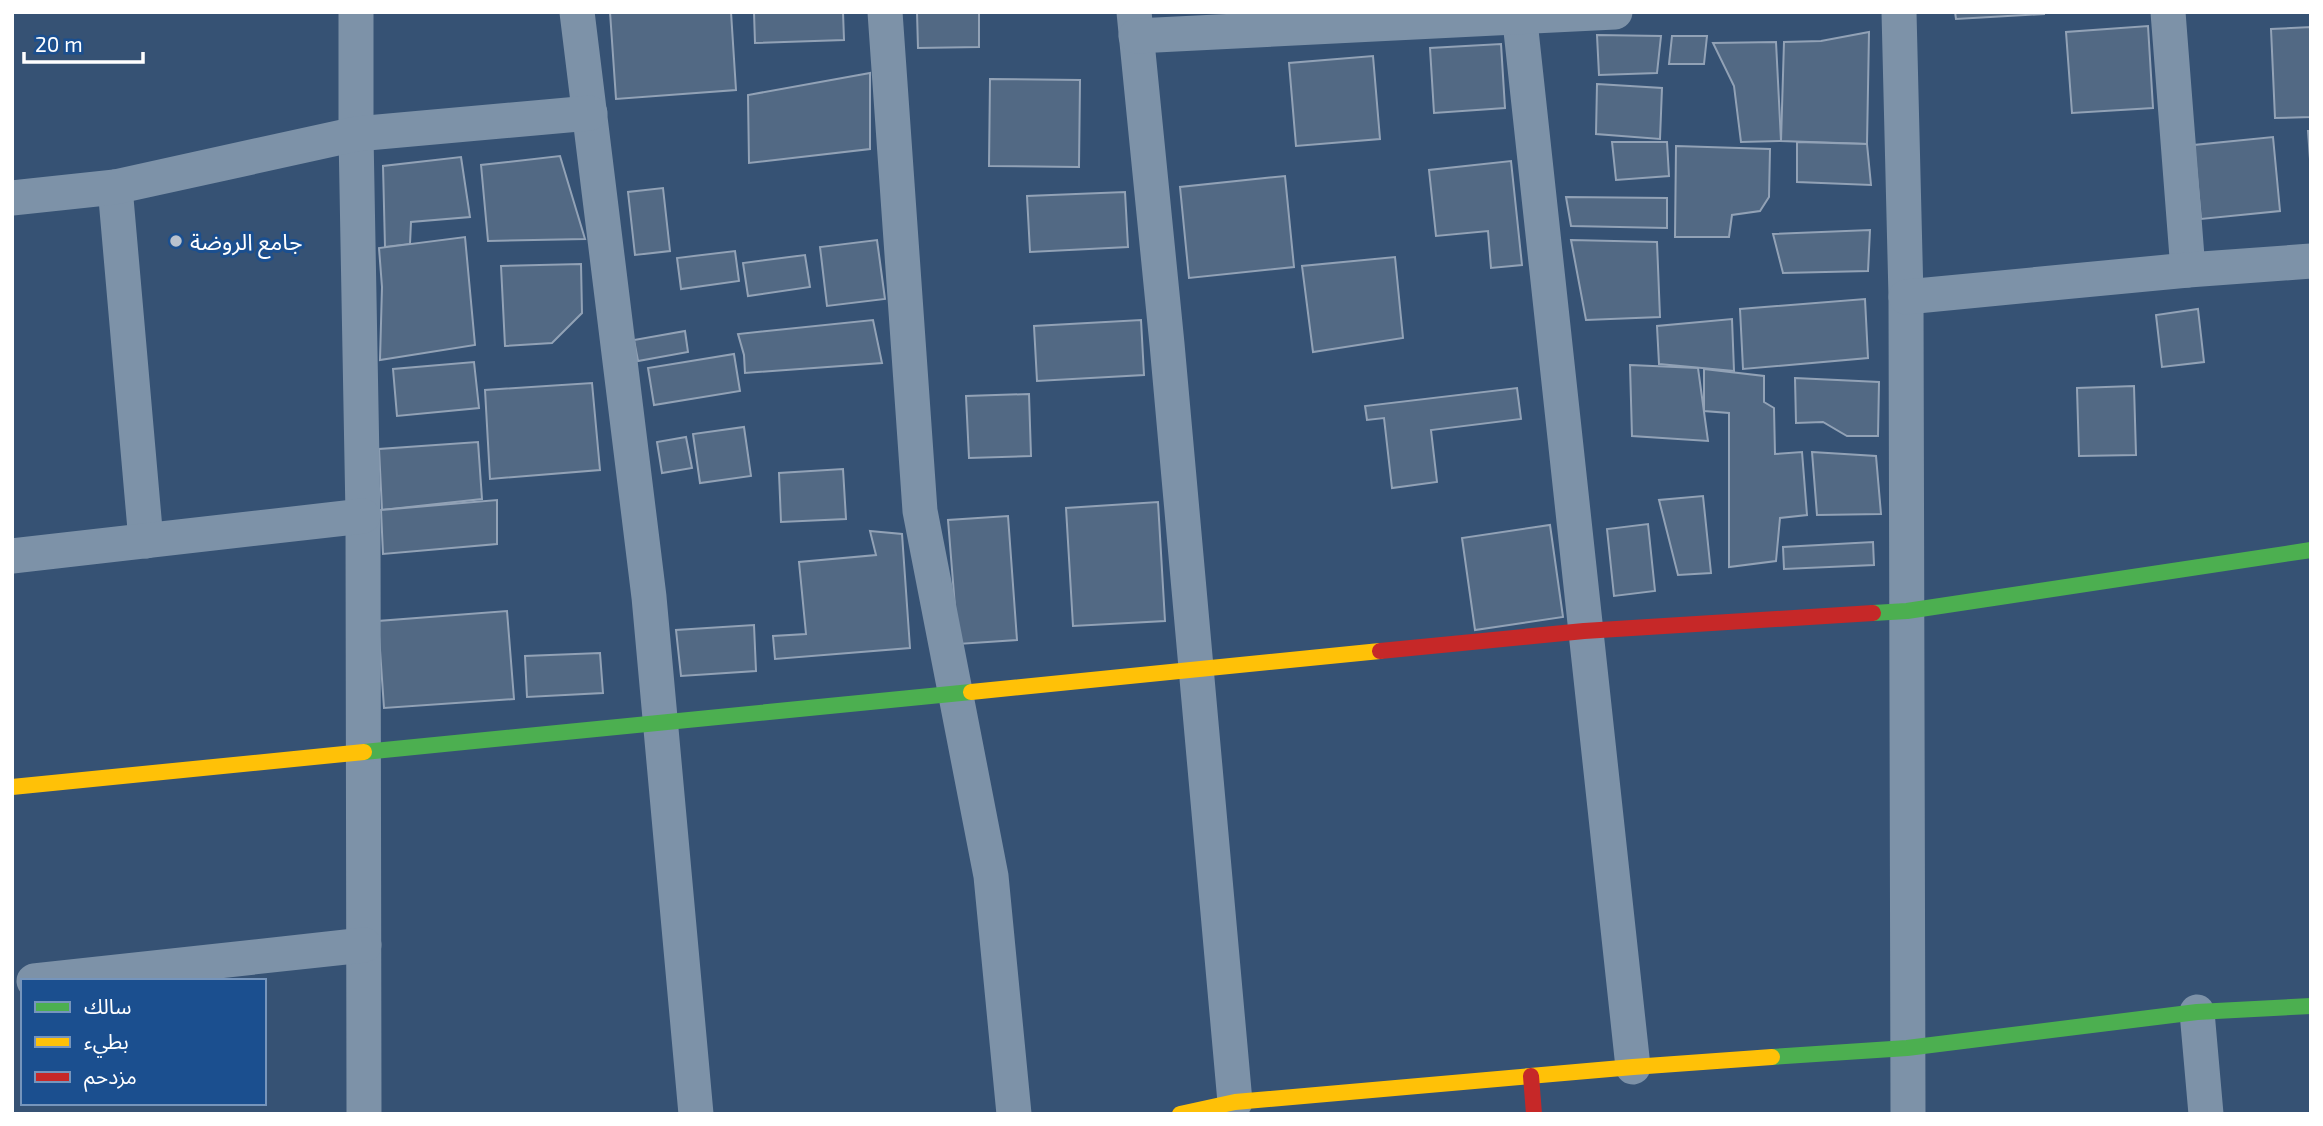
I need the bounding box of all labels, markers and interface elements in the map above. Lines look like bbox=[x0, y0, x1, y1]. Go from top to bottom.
scale bar bbox=[24, 21, 144, 65]
text: 20 m bbox=[35, 31, 83, 56]
place label: جامع الروضة bbox=[190, 227, 302, 259]
marker: جامع الروضة bbox=[168, 233, 184, 249]
legend bbox=[21, 979, 266, 1105]
text: سالك bbox=[84, 993, 131, 1018]
text: بطيء bbox=[84, 1028, 129, 1058]
text: مزدحم bbox=[84, 1063, 137, 1092]

